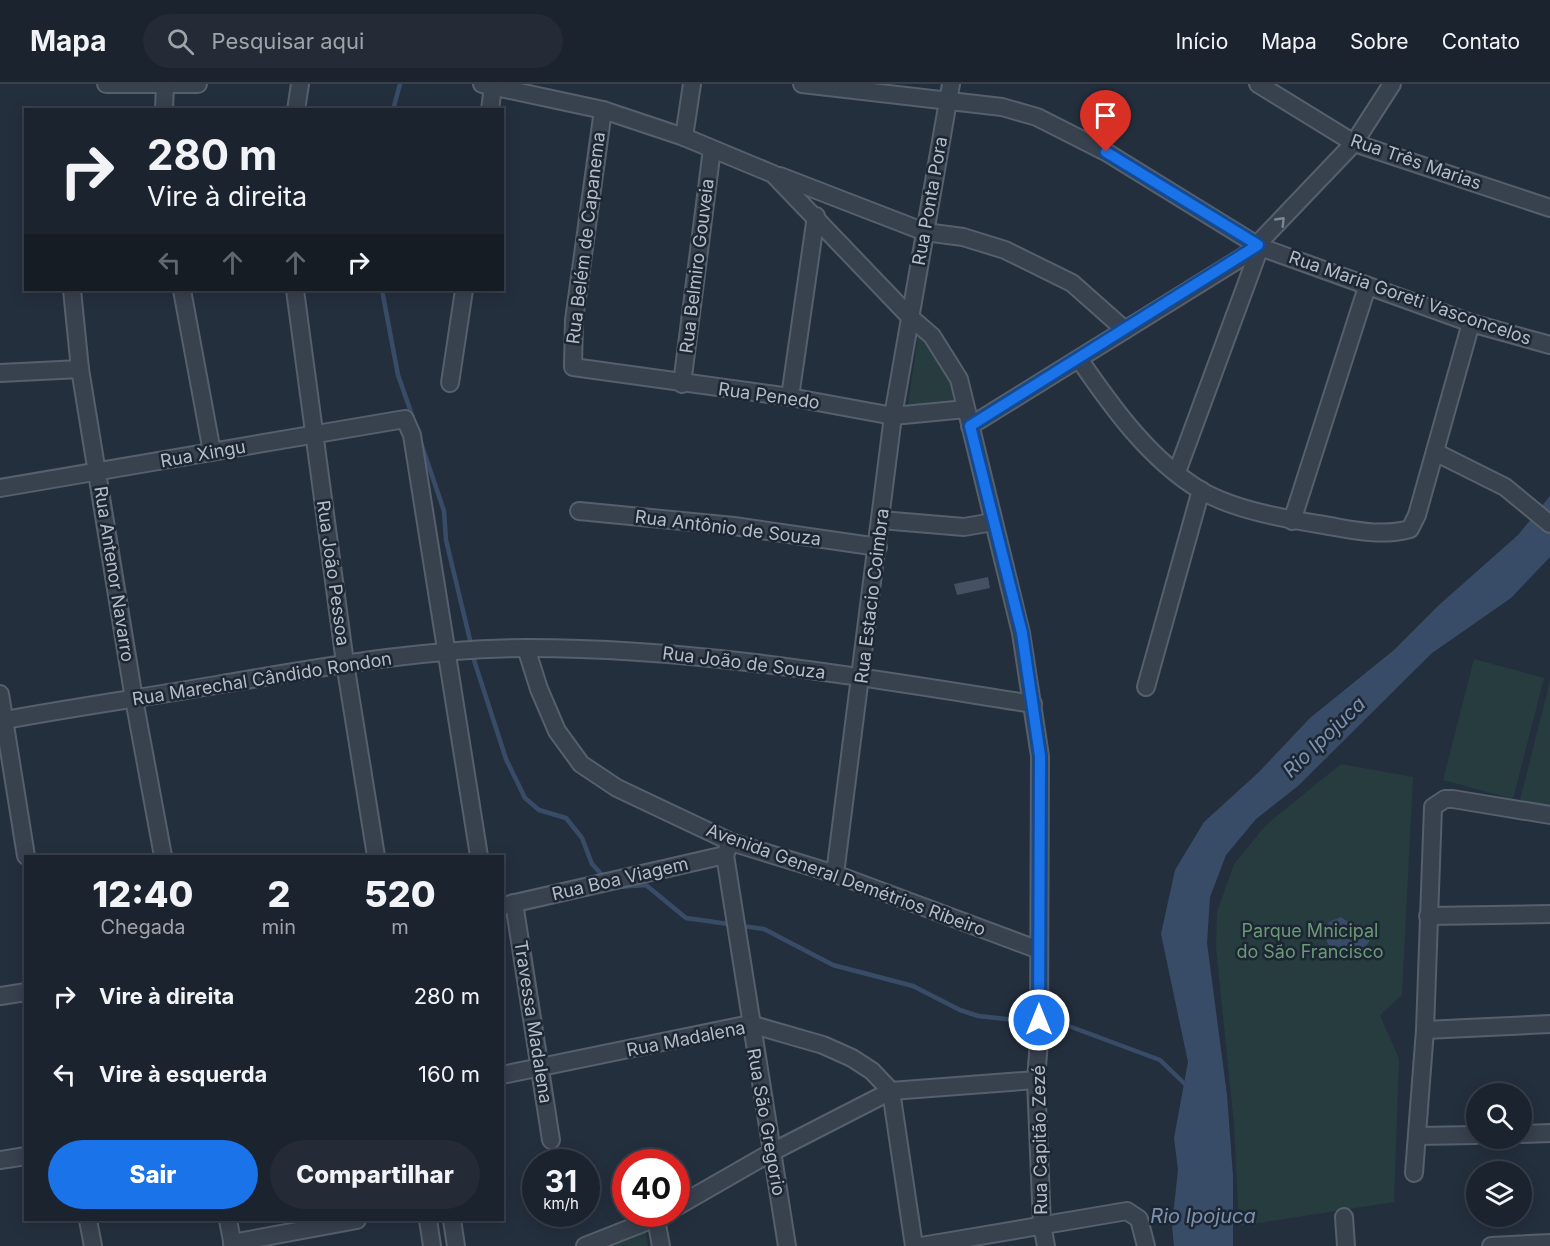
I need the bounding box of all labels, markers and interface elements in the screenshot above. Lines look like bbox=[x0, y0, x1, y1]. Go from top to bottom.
search box bbox=[143, 14, 563, 68]
text: Mapa bbox=[30, 24, 107, 58]
icon: search bbox=[164, 25, 197, 58]
text: Pesquisar aqui bbox=[212, 28, 364, 54]
text: Início bbox=[1175, 29, 1228, 54]
text: Mapa bbox=[1261, 29, 1317, 54]
text: Sobre bbox=[1350, 29, 1409, 54]
text: Contato bbox=[1442, 29, 1520, 54]
pin bbox=[1080, 90, 1131, 152]
icon: arrive bbox=[1089, 99, 1122, 132]
text: 280 m bbox=[147, 129, 277, 180]
street label: Rua Três Marias bbox=[1348, 129, 1484, 194]
street label: Rua Belém de Capanema bbox=[562, 131, 609, 345]
icon: right bbox=[48, 132, 126, 210]
street label: Rua Ponta Pora bbox=[908, 135, 951, 267]
street label: Rua Belmiro Gouveia bbox=[675, 177, 718, 355]
text: Vire à direita bbox=[147, 180, 307, 213]
one-way arrow bbox=[1274, 217, 1285, 227]
icon: left bbox=[153, 246, 186, 279]
icon: ahead bbox=[216, 246, 249, 279]
icon: ahead bbox=[279, 246, 312, 279]
icon: right bbox=[342, 246, 375, 279]
street label: Rua Maria Goreti Vasconcelos bbox=[1286, 246, 1534, 349]
street label: Rua Penedo bbox=[717, 378, 821, 413]
street label: Rua Xingu bbox=[159, 436, 247, 471]
street label: Rua Antenor Navarro bbox=[90, 484, 139, 663]
street label: Rua João Pessoa bbox=[313, 499, 354, 647]
street label: Rua Antônio de Souza bbox=[634, 506, 822, 549]
street label: Rua Estacio Coimbra bbox=[850, 507, 893, 685]
street label: Rua João de Souza bbox=[661, 642, 827, 683]
street label: Rua Marechal Cândido Rondon bbox=[131, 648, 393, 709]
water label: Rio Ipojuca bbox=[1278, 692, 1370, 782]
street label: Avenida General Demétrios Ribeiro bbox=[704, 819, 989, 940]
street label: Rua Boa Viagem bbox=[550, 853, 690, 904]
text: 12:40 bbox=[92, 872, 194, 916]
text: 2 bbox=[267, 872, 290, 916]
text: 520 bbox=[364, 872, 436, 916]
text: Chegada bbox=[100, 915, 185, 939]
text: min bbox=[262, 915, 296, 939]
text: m bbox=[391, 915, 409, 939]
park label: Parque Mnicipal do São Francisco bbox=[1236, 920, 1384, 962]
street label: Travessa Madalena bbox=[510, 939, 557, 1105]
icon: right bbox=[48, 980, 81, 1013]
text: Vire à direita bbox=[99, 983, 234, 1009]
text: 280 m bbox=[414, 983, 480, 1009]
position arrow bbox=[1007, 988, 1071, 1052]
street label: Rua Madalena bbox=[625, 1017, 747, 1060]
street label: Rua São Gregorio bbox=[743, 1047, 790, 1197]
icon: left bbox=[48, 1058, 81, 1091]
text: Vire à esquerda bbox=[99, 1061, 267, 1087]
text: 160 m bbox=[418, 1061, 480, 1087]
street label: Rua Capitão Zezé bbox=[1028, 1065, 1051, 1215]
map controls bbox=[1466, 1083, 1532, 1227]
button: search bbox=[1466, 1083, 1532, 1149]
button: Sair bbox=[48, 1140, 258, 1209]
button: Compartilhar bbox=[270, 1140, 480, 1209]
speed limit sign: 40 bbox=[612, 1149, 690, 1227]
button: layers bbox=[1466, 1161, 1532, 1227]
text: 31 bbox=[545, 1163, 577, 1199]
text: km/h bbox=[543, 1194, 579, 1213]
water label: Rio Ipojuca bbox=[1150, 1204, 1256, 1228]

